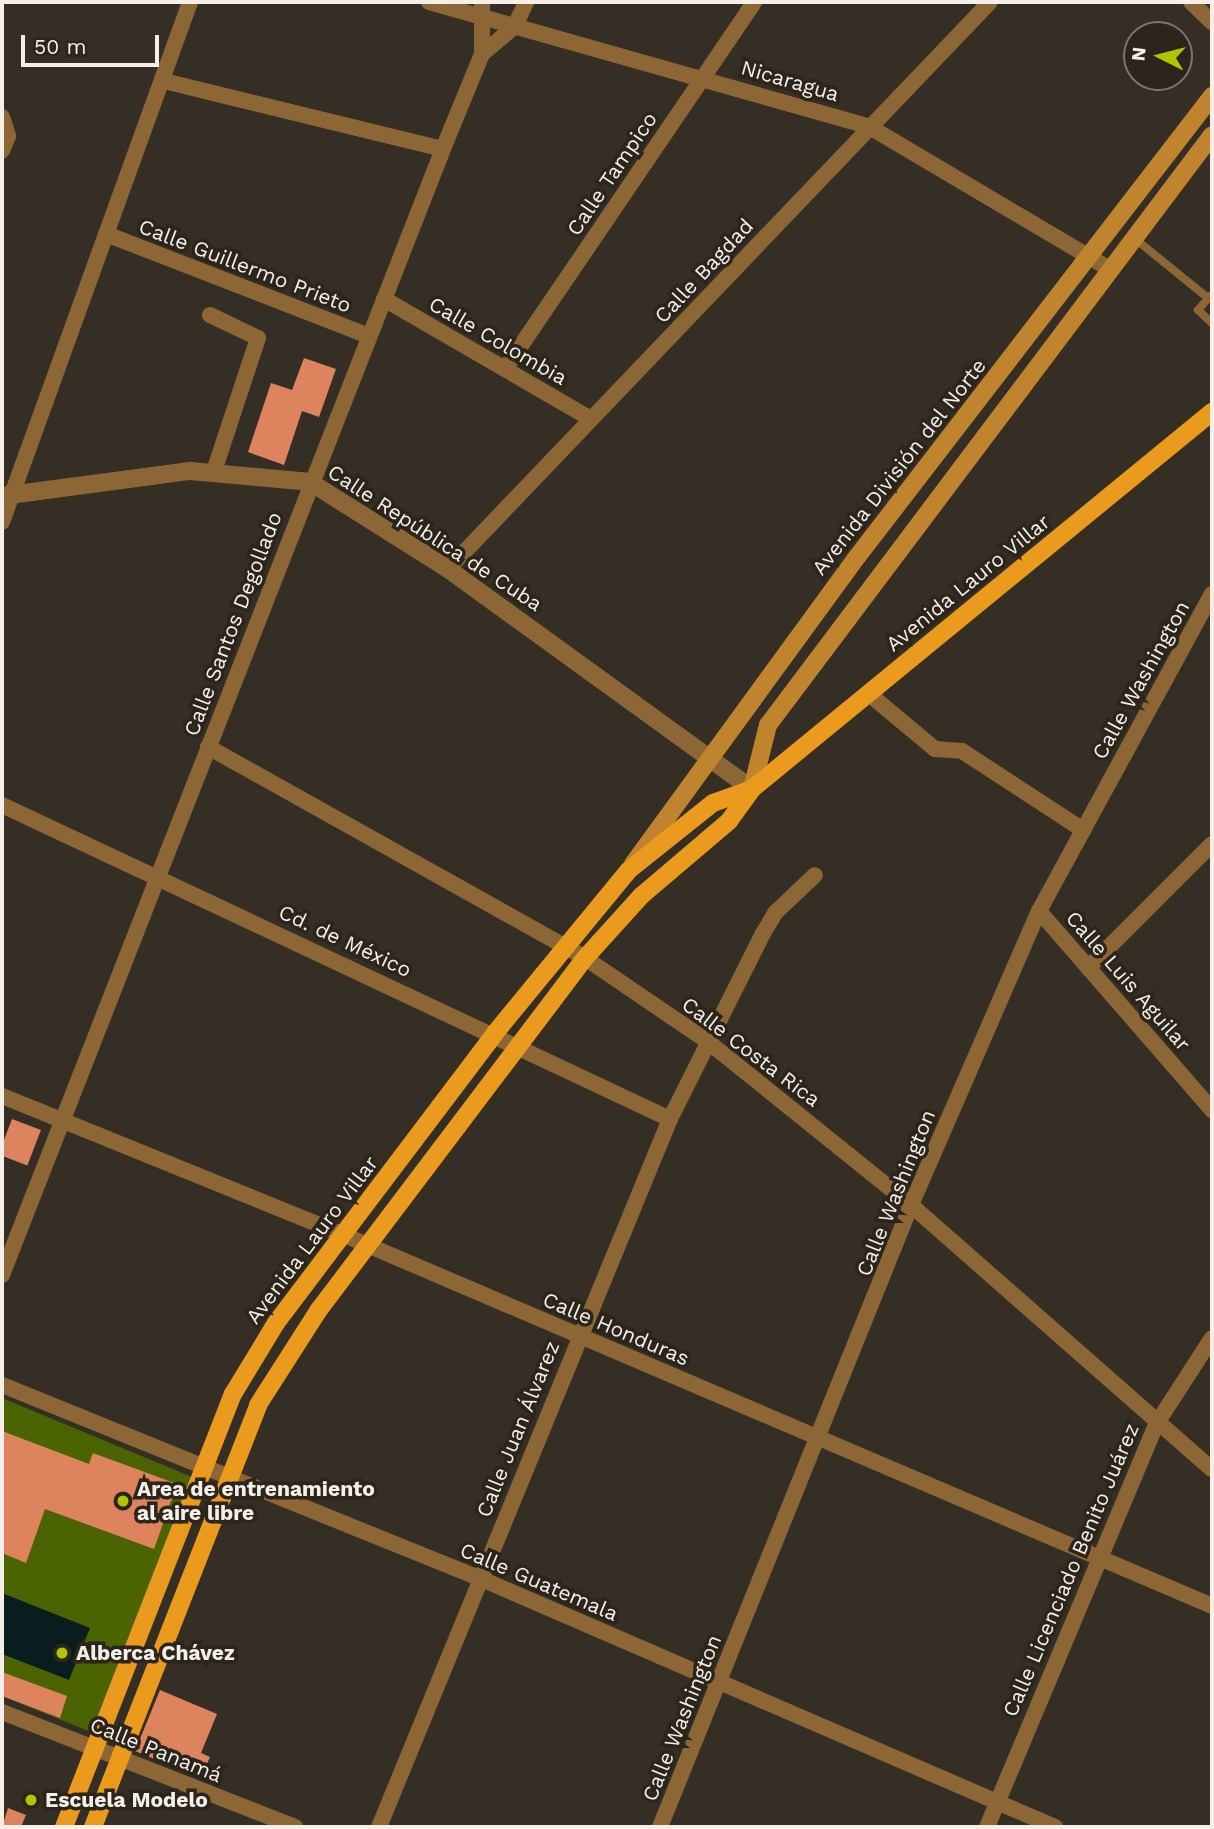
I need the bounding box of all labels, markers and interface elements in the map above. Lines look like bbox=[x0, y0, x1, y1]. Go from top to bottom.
scale bar bbox=[24, 21, 163, 65]
north arrow bbox=[1123, 21, 1193, 91]
text: 50 m bbox=[34, 34, 86, 59]
text: N bbox=[1126, 46, 1151, 62]
street label: Nicaragua bbox=[738, 55, 842, 107]
street label: Calle Tampico bbox=[561, 107, 663, 241]
street label: Calle Guillermo Prieto bbox=[135, 214, 355, 318]
street label: Calle Bagdad bbox=[649, 214, 759, 328]
street label: Calle Colombia bbox=[425, 291, 571, 391]
street label: Avenida División del Norte bbox=[806, 353, 992, 581]
street label: Calle República de Cuba bbox=[323, 459, 547, 617]
street label: Calle Santos Degollado bbox=[179, 509, 287, 739]
street label: Avenida Lauro Villar bbox=[880, 509, 1056, 657]
street label: Calle Washington bbox=[1087, 596, 1195, 764]
street label: Cd. de México bbox=[275, 899, 415, 983]
street label: Calle Luis Aguilar bbox=[1060, 906, 1196, 1056]
street label: Calle Costa Rica bbox=[677, 992, 825, 1112]
street label: Calle Washington bbox=[851, 1106, 941, 1280]
street label: Avenida Lauro Villar bbox=[240, 1151, 384, 1329]
street label: Calle Honduras bbox=[539, 1287, 693, 1371]
street label: Calle Juan Álvarez bbox=[471, 1337, 565, 1521]
street label: Calle Licenciado Benito Juárez bbox=[998, 1419, 1144, 1721]
place label: Area de entrenamiento al aire libre bbox=[137, 1476, 375, 1526]
marker: Area de entrenamiento al aire libre bbox=[115, 1493, 131, 1509]
street label: Calle Guatemala bbox=[456, 1537, 622, 1627]
street label: Calle Washington bbox=[637, 1631, 727, 1805]
place label: Alberca Chávez bbox=[76, 1640, 235, 1666]
marker: Alberca Chávez bbox=[54, 1645, 70, 1661]
street label: Calle Panamá bbox=[86, 1712, 226, 1788]
place label: Escuela Modelo bbox=[45, 1787, 208, 1813]
marker: Escuela Modelo bbox=[23, 1792, 39, 1808]

